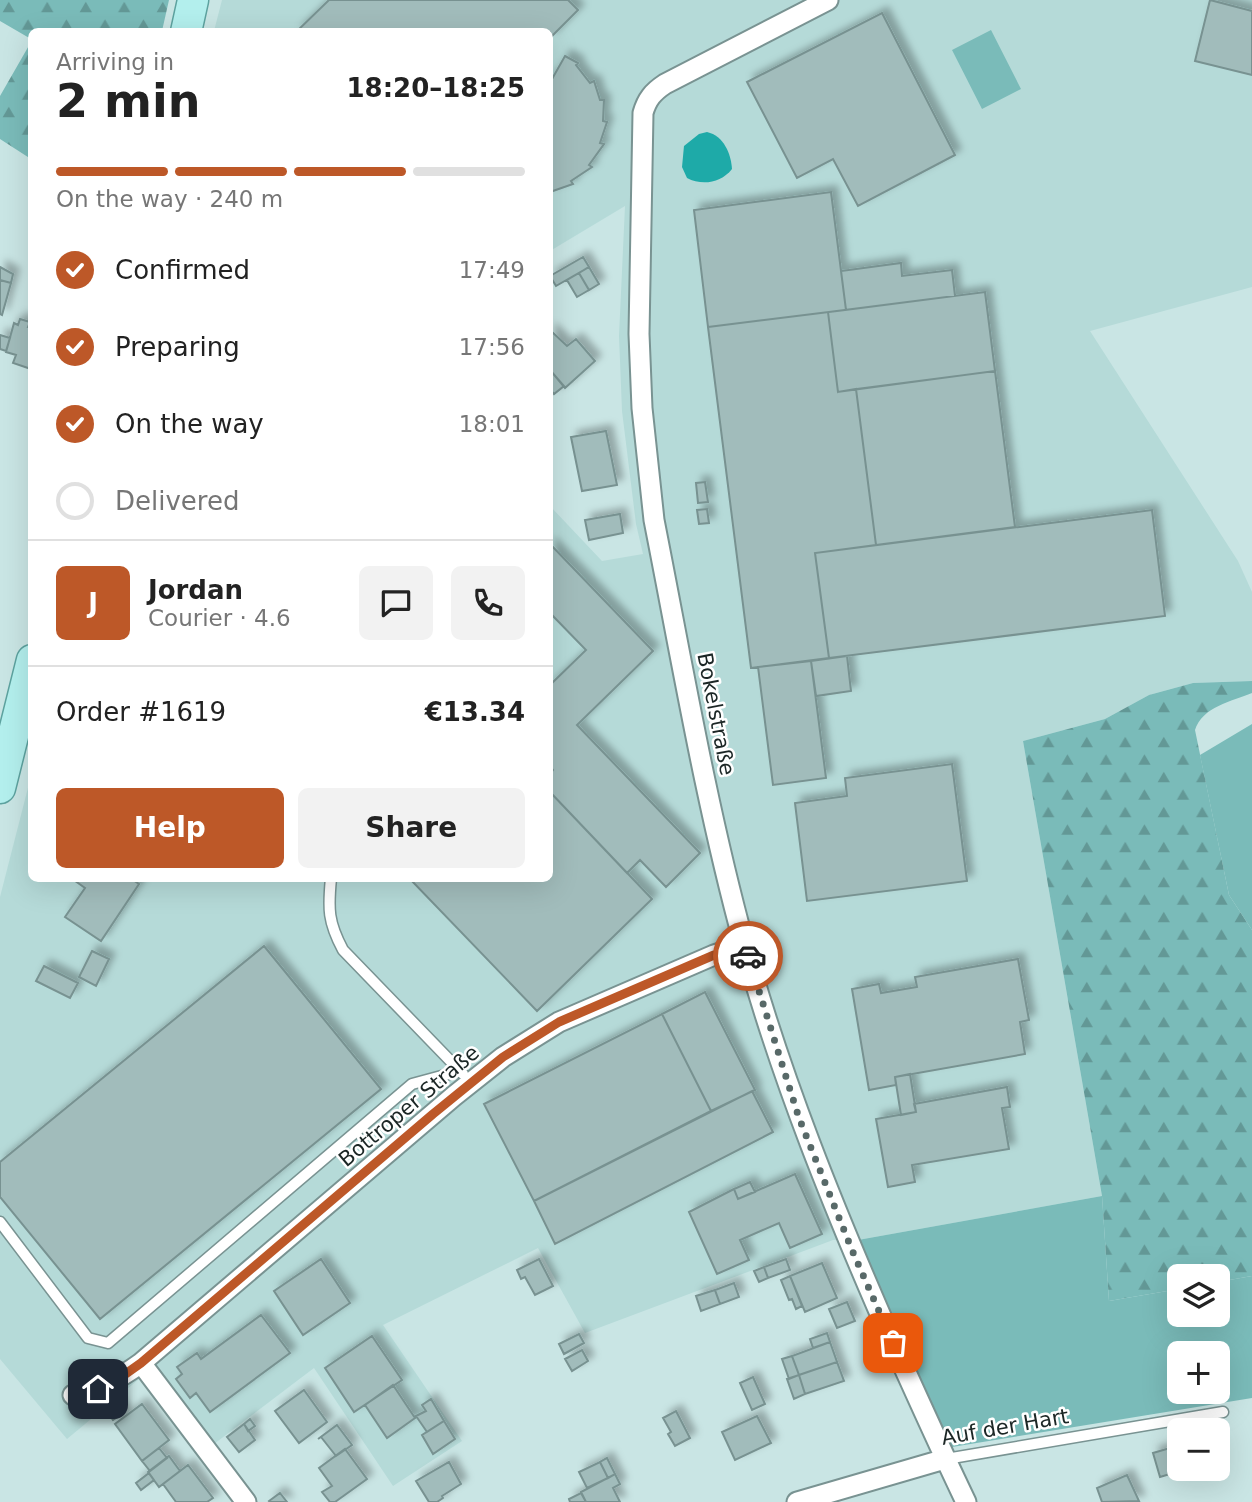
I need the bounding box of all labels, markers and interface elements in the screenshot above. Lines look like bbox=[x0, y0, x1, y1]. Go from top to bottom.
text: Arriving in bbox=[56, 49, 174, 75]
text: 18:20–18:25 bbox=[346, 73, 525, 103]
text: 2 min bbox=[56, 74, 200, 128]
text: On the way · 240 m bbox=[56, 186, 283, 212]
icon: check bbox=[56, 251, 94, 289]
text: Confirmed bbox=[115, 255, 250, 285]
text: 17:49 bbox=[459, 257, 525, 283]
icon: check bbox=[56, 328, 94, 366]
text: Preparing bbox=[115, 332, 240, 362]
text: 17:56 bbox=[459, 334, 525, 360]
icon: check bbox=[56, 405, 94, 443]
text: On the way bbox=[115, 409, 264, 439]
text: 18:01 bbox=[459, 411, 525, 437]
text: Delivered bbox=[115, 486, 239, 516]
button: chat bbox=[359, 566, 433, 640]
button: phone bbox=[451, 566, 525, 640]
text: Jordan bbox=[148, 575, 243, 605]
text: J bbox=[88, 588, 98, 618]
text: Courier · 4.6 bbox=[148, 605, 291, 631]
street label: Bokelstraße bbox=[692, 651, 740, 777]
text: Order #1619 bbox=[56, 697, 226, 727]
text: €13.34 bbox=[425, 697, 525, 727]
button: Help bbox=[56, 788, 284, 868]
button: Share bbox=[298, 788, 525, 868]
courier bbox=[713, 921, 783, 991]
icon: car bbox=[729, 937, 767, 975]
street label: Bottroper Straße bbox=[334, 1040, 484, 1172]
map controls bbox=[1167, 1264, 1230, 1481]
button: layers bbox=[1167, 1264, 1230, 1327]
pin bbox=[863, 1313, 923, 1373]
icon: bag bbox=[874, 1324, 912, 1362]
button: + bbox=[1167, 1341, 1230, 1404]
pin bbox=[68, 1359, 128, 1419]
icon: home bbox=[79, 1370, 117, 1408]
street label: Auf der Hart bbox=[939, 1404, 1071, 1450]
button: − bbox=[1167, 1418, 1230, 1481]

